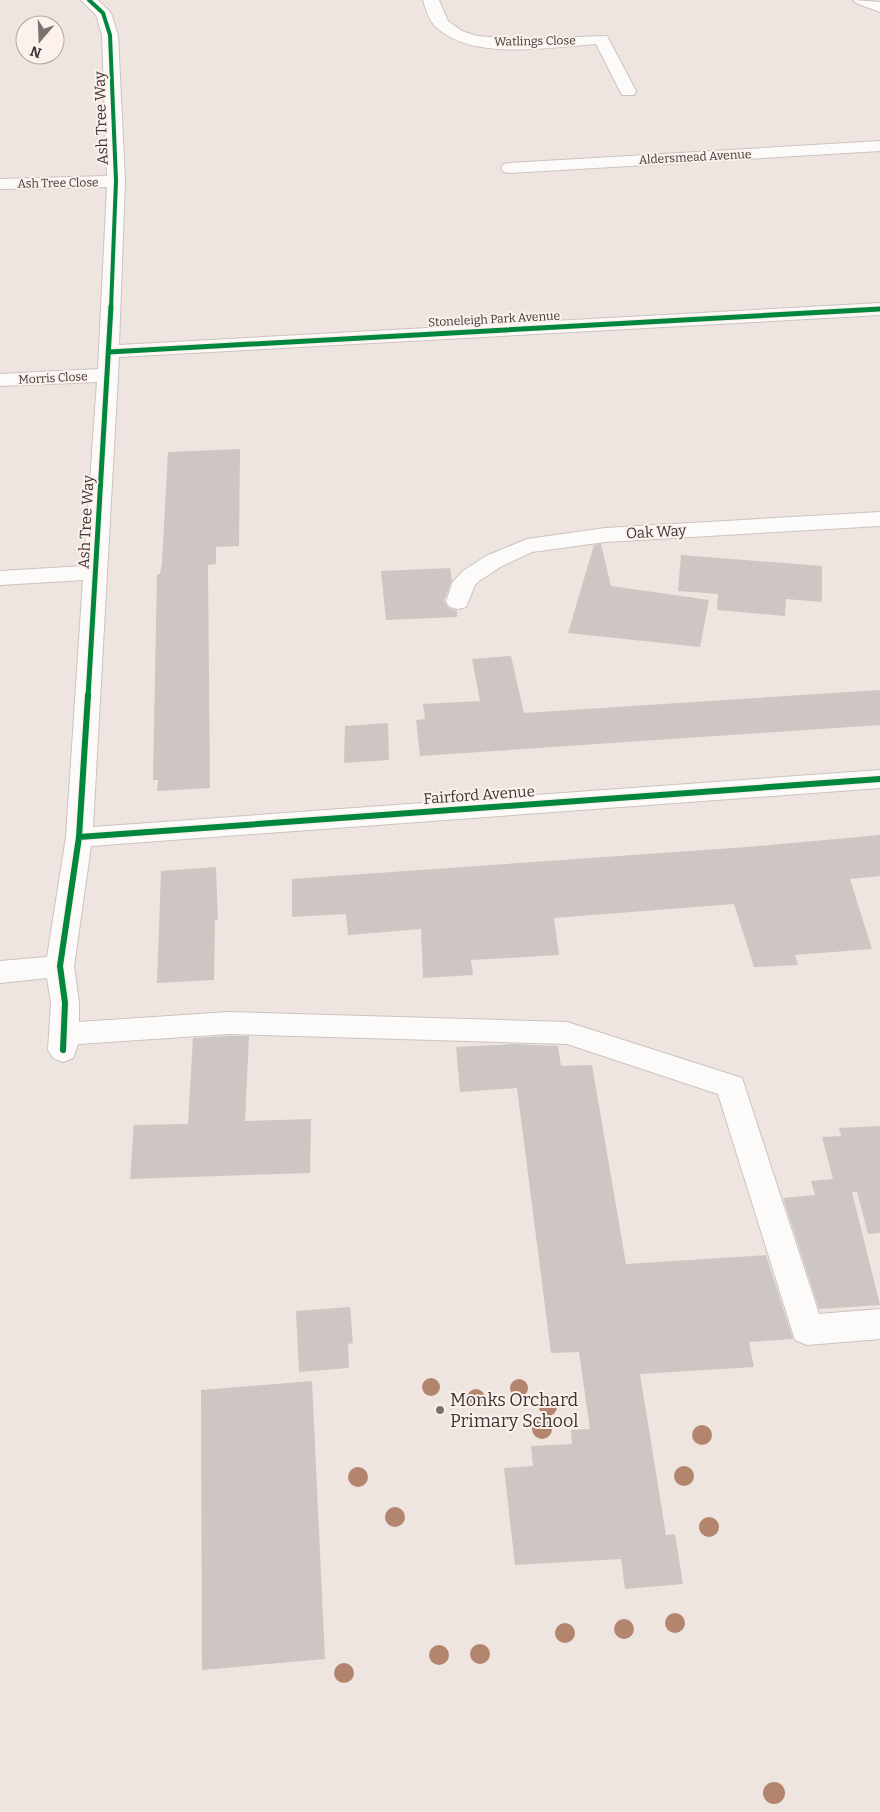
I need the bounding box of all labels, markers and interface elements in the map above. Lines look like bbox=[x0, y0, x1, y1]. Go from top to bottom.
north arrow bbox=[15, 15, 65, 65]
street label: Watlings Close bbox=[494, 33, 576, 49]
text: N bbox=[28, 42, 44, 62]
street label: Ash Tree Way bbox=[90, 71, 112, 165]
street label: Aldersmead Avenue bbox=[638, 147, 752, 167]
street label: Ash Tree Close bbox=[17, 175, 99, 191]
street label: Stoneleigh Park Avenue bbox=[428, 309, 560, 329]
street label: Morris Close bbox=[18, 369, 88, 387]
street label: Ash Tree Way bbox=[75, 475, 97, 569]
street label: Oak Way bbox=[625, 521, 687, 543]
street label: Fairford Avenue bbox=[423, 782, 535, 808]
place label: Monks Orchard Primary School bbox=[450, 1389, 579, 1432]
marker: Monks Orchard Primary School bbox=[434, 1404, 446, 1416]

